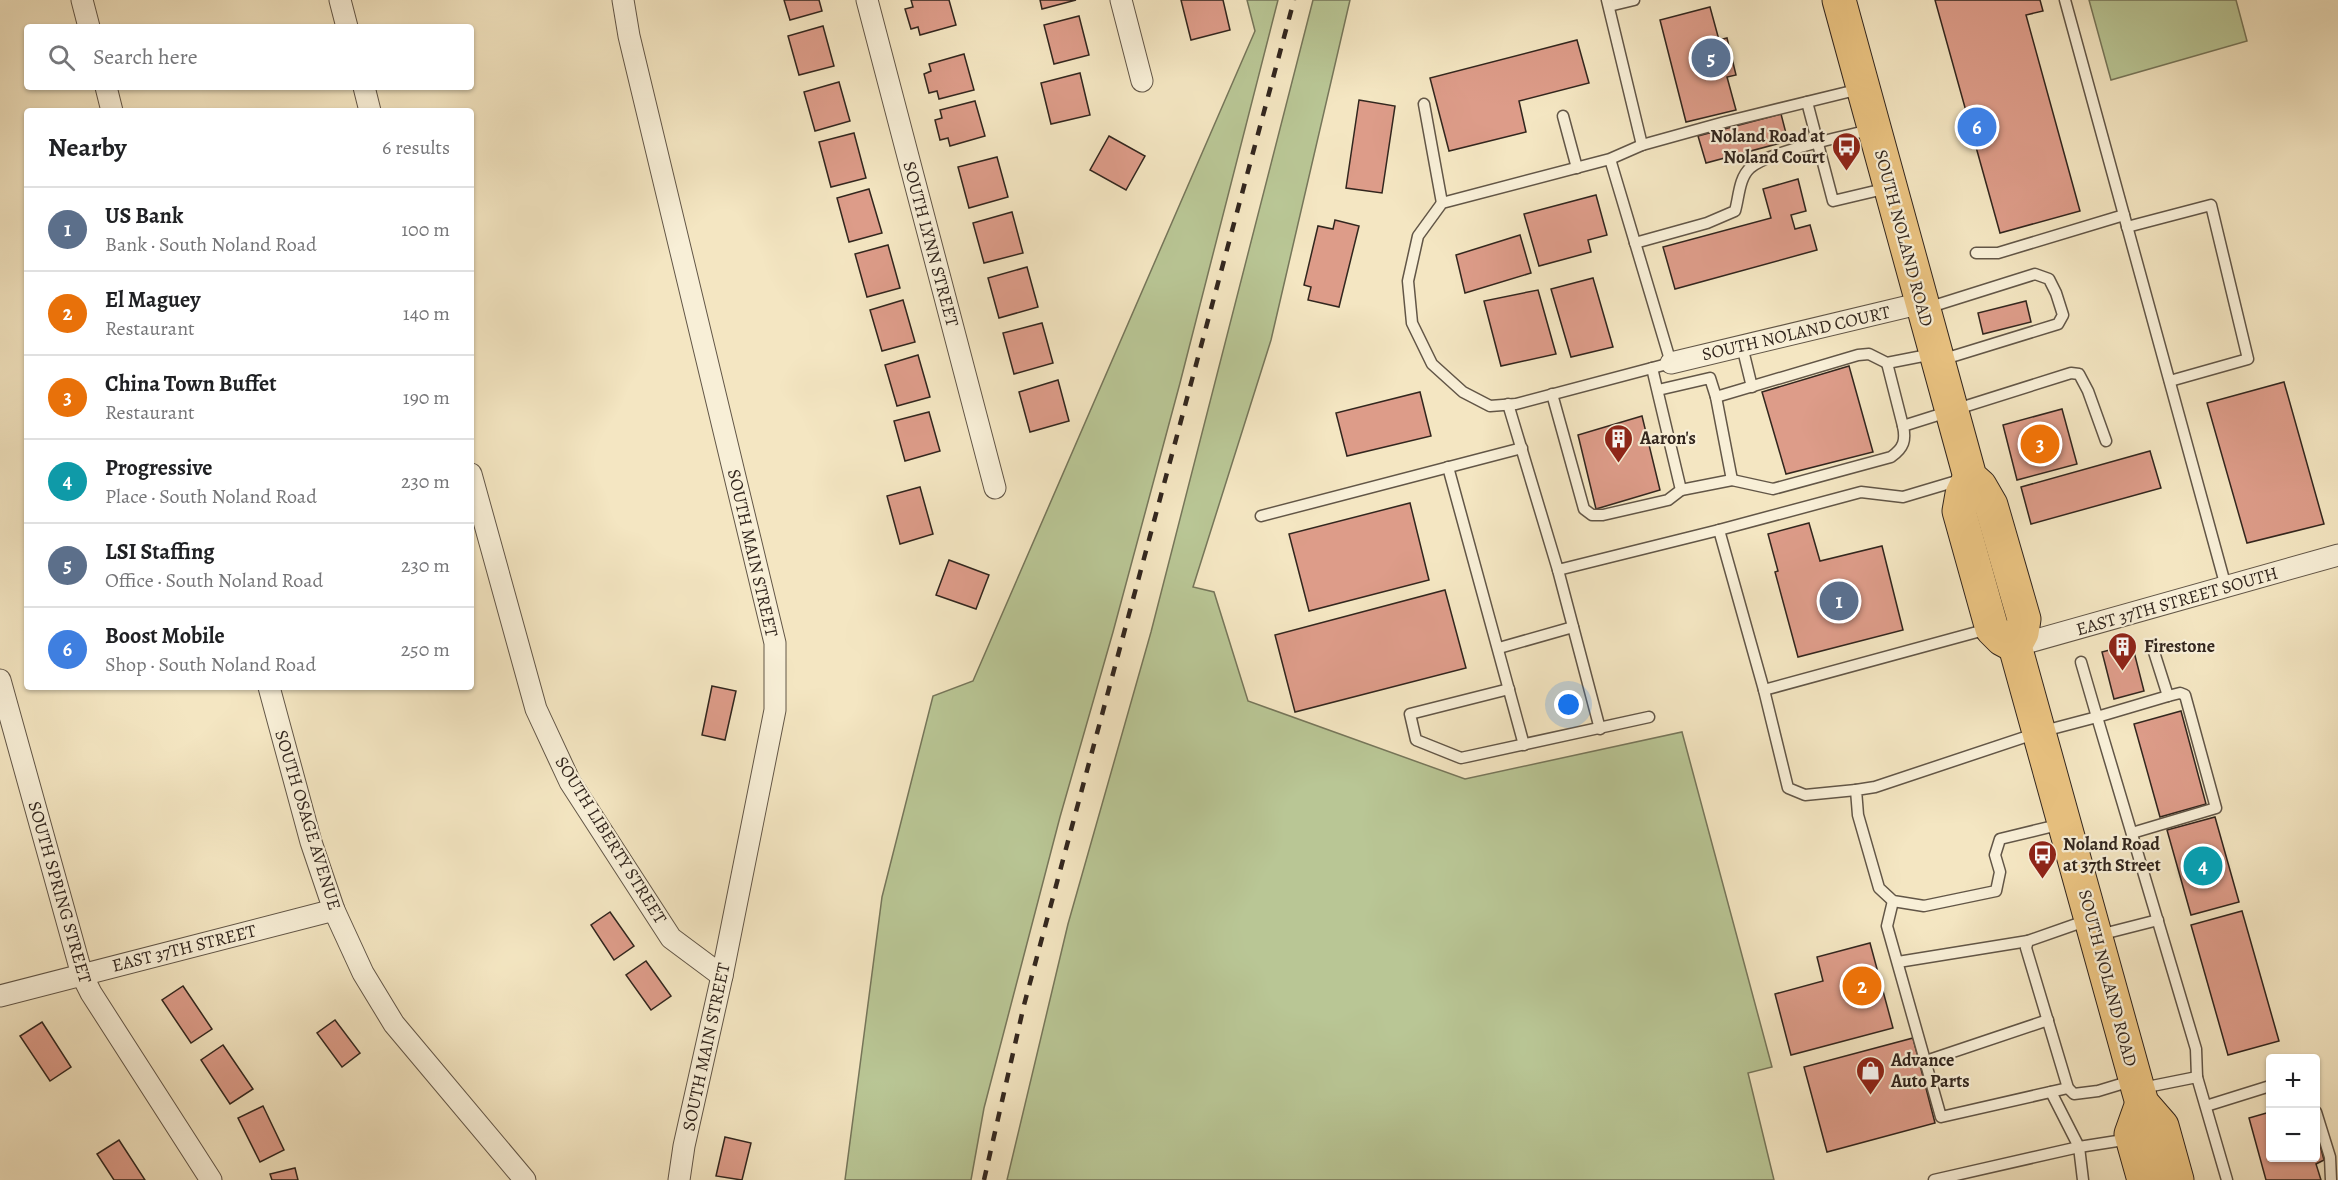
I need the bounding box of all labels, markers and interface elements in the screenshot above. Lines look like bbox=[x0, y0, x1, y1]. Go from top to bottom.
search box bbox=[24, 24, 474, 90]
pin: 5 bbox=[1692, 36, 1730, 80]
icon: search bbox=[45, 41, 78, 74]
text: Search here bbox=[93, 42, 198, 72]
pin: 6 bbox=[1958, 104, 1996, 150]
place label: Noland Road at Noland Court bbox=[1710, 124, 1825, 169]
text: Nearby bbox=[48, 130, 127, 165]
bus stop icon: Noland Road at Noland Court bbox=[1830, 130, 1862, 172]
text: 6 results bbox=[382, 134, 450, 161]
street label: SOUTH NOLAND ROAD bbox=[1869, 147, 1939, 329]
street label: SOUTH LYNN STREET bbox=[897, 159, 965, 329]
text: US Bank bbox=[105, 201, 183, 231]
text: 1 bbox=[64, 216, 71, 243]
text: 100 m bbox=[401, 216, 450, 243]
text: Bank · South Noland Road bbox=[105, 231, 317, 258]
text: El Maguey bbox=[105, 285, 200, 315]
text: 2 bbox=[63, 300, 72, 327]
text: 140 m bbox=[403, 300, 450, 327]
street label: SOUTH NOLAND COURT bbox=[1700, 300, 1893, 366]
text: Restaurant bbox=[105, 315, 195, 342]
text: China Town Buffet bbox=[105, 369, 276, 399]
text: 3 bbox=[63, 384, 72, 411]
text: 190 m bbox=[403, 384, 450, 411]
text: Restaurant bbox=[105, 399, 195, 426]
building icon: Aaron's bbox=[1603, 422, 1635, 464]
pin: 3 bbox=[2020, 422, 2060, 466]
place label: Aaron's bbox=[1639, 426, 1696, 450]
text: Progressive bbox=[105, 453, 213, 483]
street label: SOUTH MAIN STREET bbox=[722, 467, 784, 639]
text: 4 bbox=[63, 468, 72, 495]
text: 230 m bbox=[401, 468, 450, 495]
text: Place · South Noland Road bbox=[105, 483, 317, 510]
text: LSI Staffing bbox=[105, 537, 215, 567]
text: 5 bbox=[63, 552, 72, 579]
text: 230 m bbox=[401, 552, 450, 579]
street label: EAST 37TH STREET SOUTH bbox=[2073, 561, 2281, 641]
text: Office · South Noland Road bbox=[105, 567, 323, 594]
pin: 1 bbox=[1820, 578, 1858, 624]
text: Boost Mobile bbox=[105, 621, 225, 651]
building icon: Firestone bbox=[2107, 630, 2139, 672]
place label: Firestone bbox=[2144, 634, 2215, 658]
text: 6 bbox=[63, 636, 72, 663]
text: 250 m bbox=[401, 636, 450, 663]
text: Shop · South Noland Road bbox=[105, 651, 316, 678]
your location bbox=[1554, 690, 1583, 719]
street label: SOUTH OSAGE AVENUE bbox=[269, 727, 347, 913]
street label: SOUTH LIBERTY STREET bbox=[550, 752, 673, 929]
street label: SOUTH SPRING STREET bbox=[23, 798, 98, 986]
place label: Noland Road at 37th Street bbox=[2063, 832, 2161, 877]
bus stop icon: Noland Road at 37th Street bbox=[2026, 838, 2058, 880]
pin: 4 bbox=[2184, 844, 2222, 888]
street label: SOUTH NOLAND ROAD bbox=[2073, 887, 2143, 1069]
street label: EAST 37TH STREET bbox=[109, 918, 259, 977]
street label: SOUTH MAIN STREET bbox=[676, 960, 736, 1133]
pin: 2 bbox=[1842, 964, 1882, 1008]
place label: Advance Auto Parts bbox=[1890, 1048, 1970, 1093]
shop icon: Advance Auto Parts bbox=[1854, 1054, 1886, 1096]
map controls bbox=[2266, 1054, 2320, 1162]
button: + bbox=[2266, 1054, 2320, 1108]
button: − bbox=[2266, 1108, 2320, 1162]

